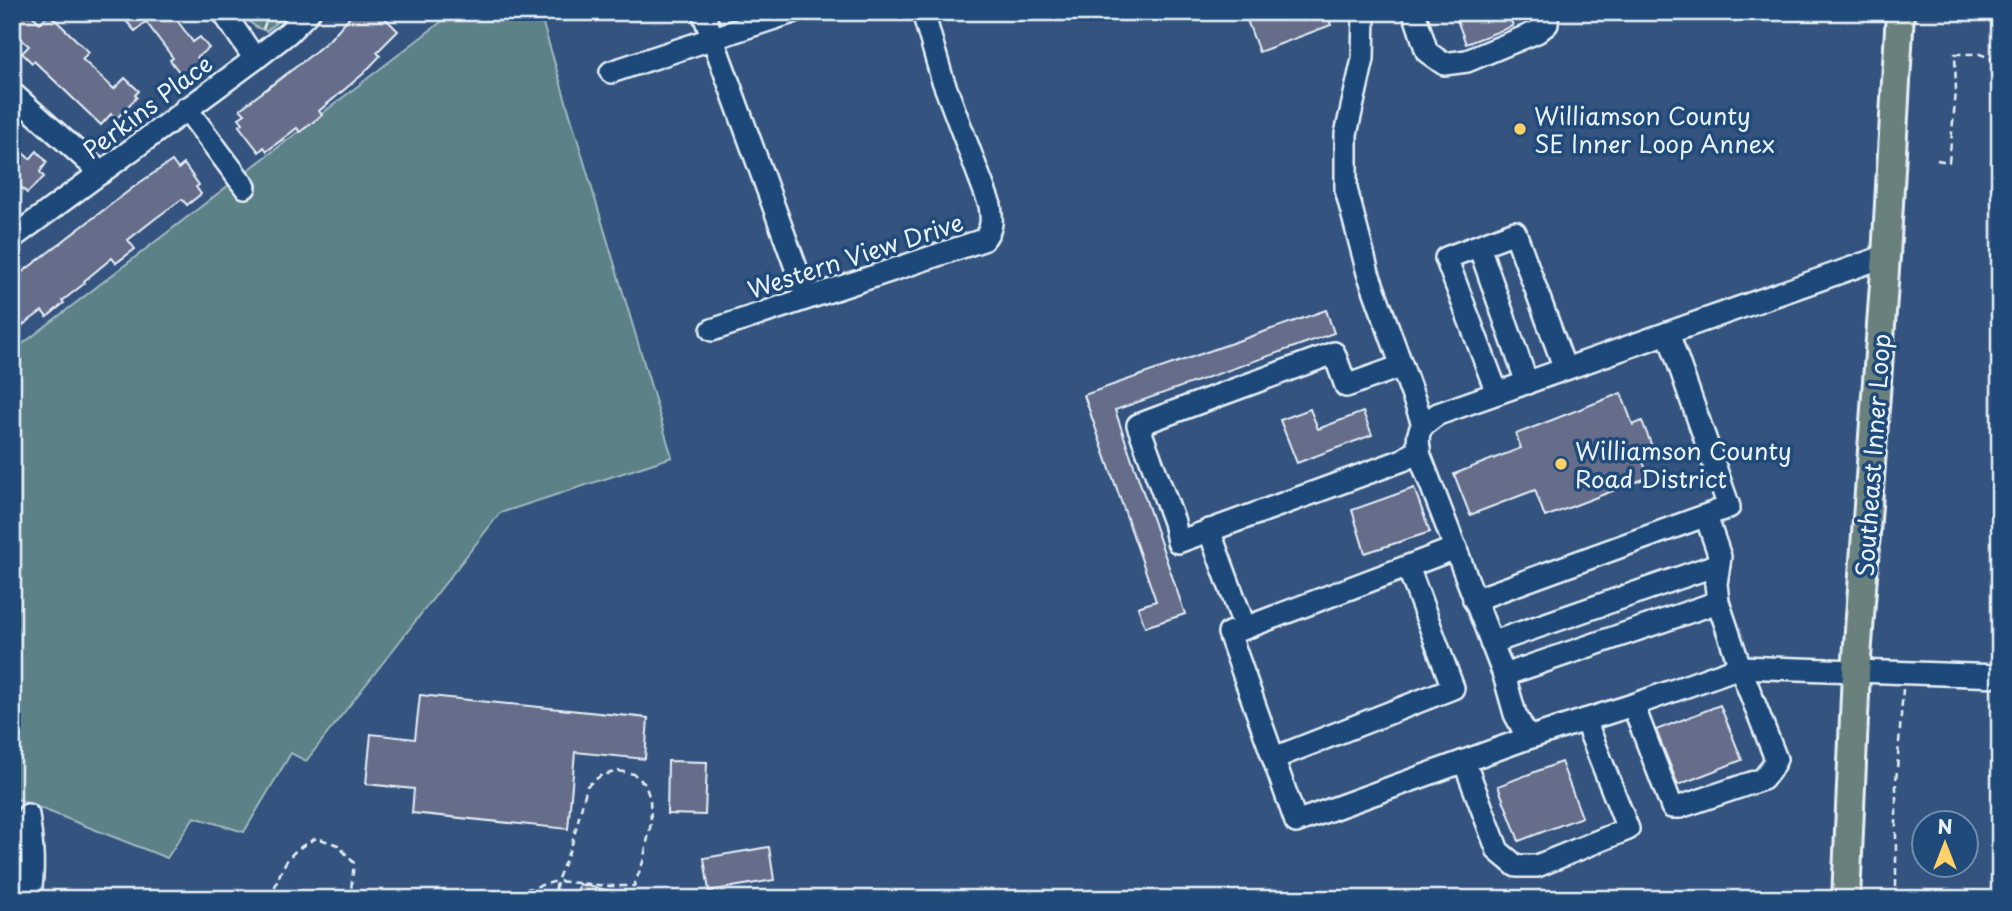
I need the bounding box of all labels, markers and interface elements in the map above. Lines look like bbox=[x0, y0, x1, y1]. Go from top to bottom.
street label: Perkins Place bbox=[75, 45, 219, 167]
place label: Williamson County SE Inner Loop Annex bbox=[1534, 97, 1775, 161]
marker: Williamson County SE Inner Loop Annex bbox=[1512, 121, 1528, 137]
street label: Western View Drive bbox=[742, 203, 968, 307]
street label: Southeast Inner Loop bbox=[1846, 332, 1898, 578]
place label: Williamson County Road District bbox=[1575, 432, 1792, 496]
marker: Williamson County Road District bbox=[1553, 456, 1569, 472]
north arrow bbox=[1910, 810, 1980, 880]
text: N bbox=[1937, 812, 1953, 840]

